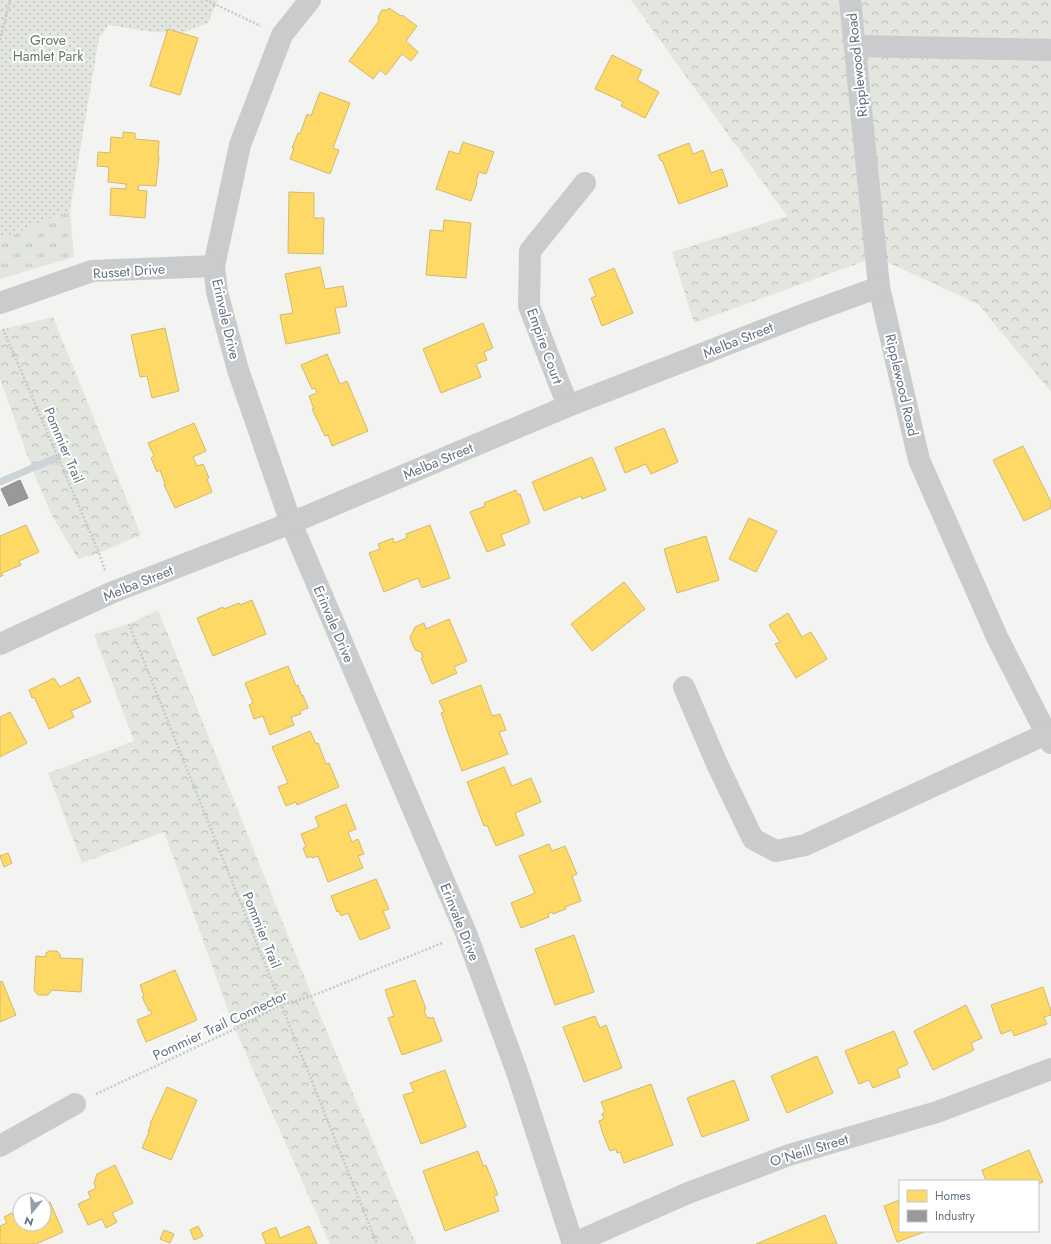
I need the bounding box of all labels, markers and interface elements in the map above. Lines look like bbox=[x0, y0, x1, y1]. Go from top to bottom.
street label: Ripplewood Road bbox=[842, 12, 872, 118]
park label: Grove Hamlet Park bbox=[13, 30, 84, 66]
street label: Russet Drive bbox=[92, 259, 166, 283]
street label: Erinvale Drive bbox=[207, 277, 245, 361]
street label: Empire Court bbox=[522, 305, 568, 387]
street label: Melba Street bbox=[700, 317, 777, 363]
street label: Ripplewood Road bbox=[880, 332, 924, 438]
street label: Pommier Trail bbox=[39, 404, 89, 486]
street label: Melba Street bbox=[400, 437, 477, 485]
street label: Melba Street bbox=[100, 560, 177, 606]
street label: Erinvale Drive bbox=[309, 582, 359, 666]
street label: Erinvale Drive bbox=[435, 880, 485, 964]
street label: Pommier Trail bbox=[238, 889, 286, 971]
street label: Pommier Trail Connector bbox=[150, 985, 291, 1065]
street label: O'Neill Street bbox=[767, 1128, 851, 1171]
legend bbox=[899, 1180, 1039, 1232]
text: Homes bbox=[935, 1187, 971, 1205]
north arrow bbox=[12, 1192, 52, 1232]
text: Industry bbox=[935, 1207, 976, 1225]
text: N bbox=[22, 1213, 36, 1230]

